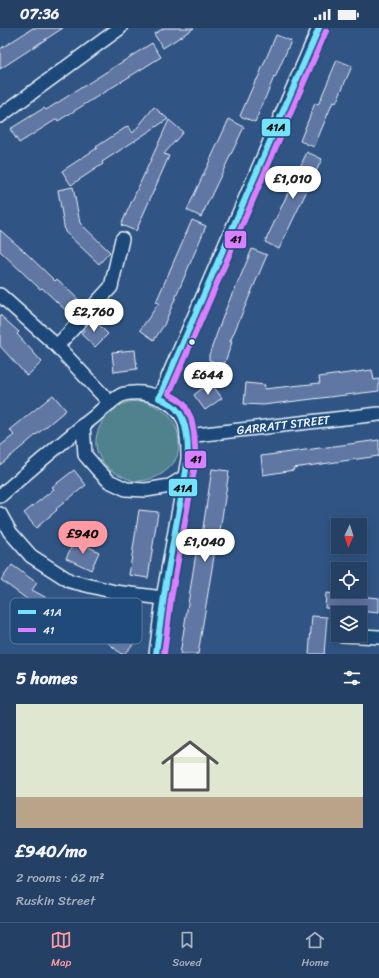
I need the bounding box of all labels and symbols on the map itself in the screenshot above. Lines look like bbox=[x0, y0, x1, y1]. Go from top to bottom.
line badge: 41A bbox=[261, 118, 291, 137]
text: 41A bbox=[266, 118, 285, 137]
pin: £1,010 bbox=[260, 166, 326, 200]
line badge: 41 bbox=[224, 230, 247, 249]
text: 41 bbox=[229, 230, 242, 249]
pin: £2,760 bbox=[61, 299, 127, 333]
unlabelled marker bbox=[187, 337, 197, 347]
pin: £644 bbox=[184, 362, 232, 396]
street label: GARRATT STREET bbox=[236, 409, 332, 441]
line badge: 41 bbox=[184, 450, 207, 469]
text: 41 bbox=[189, 450, 202, 469]
line badge: 41A bbox=[168, 478, 198, 497]
text: 41A bbox=[173, 479, 192, 498]
north arrow bbox=[331, 518, 367, 554]
pin: £940 bbox=[59, 521, 107, 555]
pin: £1,040 bbox=[172, 529, 238, 563]
legend bbox=[10, 598, 142, 644]
text: 41A bbox=[43, 603, 62, 622]
text: 41 bbox=[43, 621, 55, 640]

